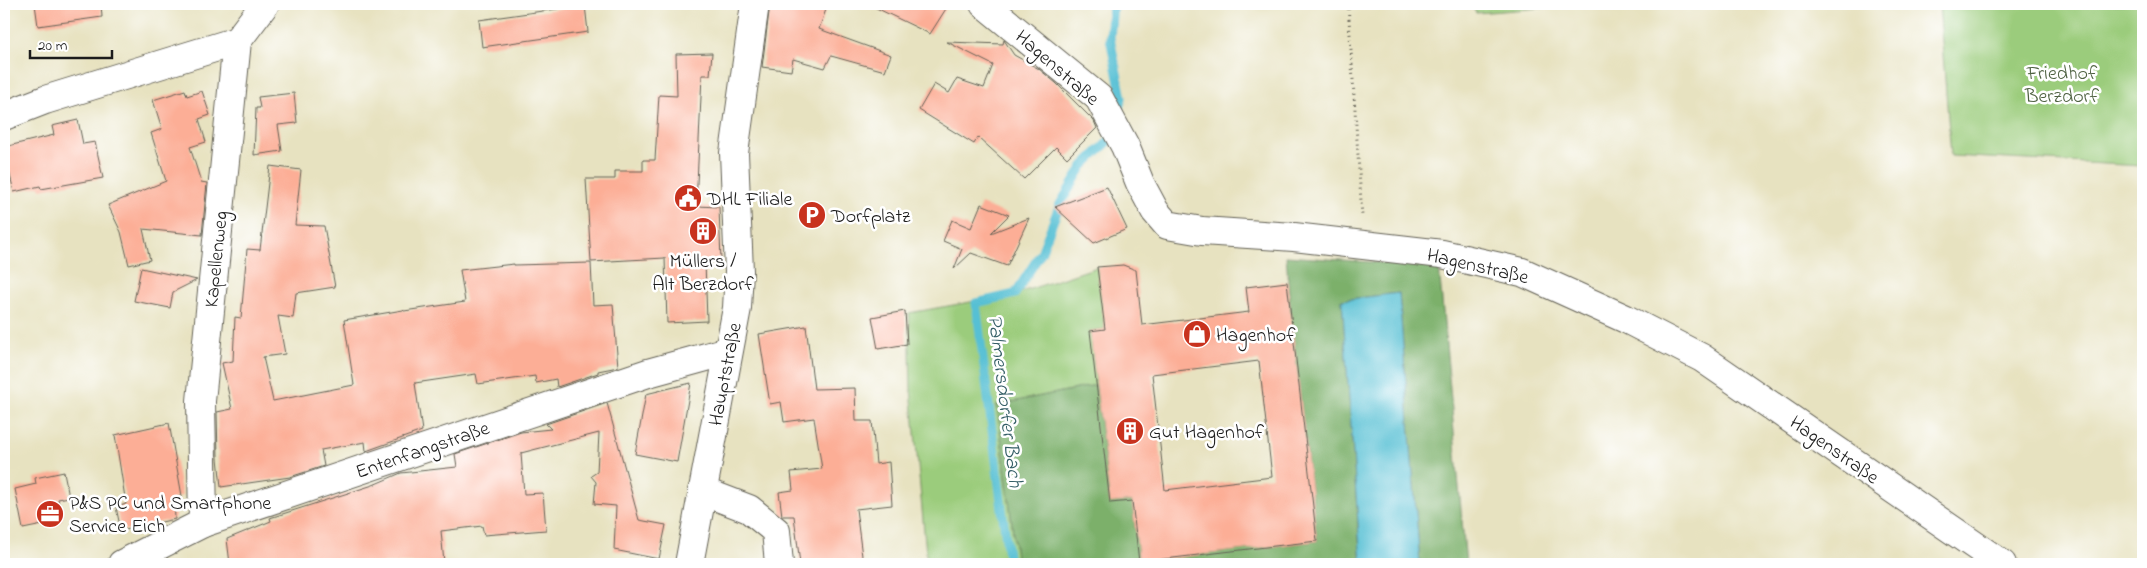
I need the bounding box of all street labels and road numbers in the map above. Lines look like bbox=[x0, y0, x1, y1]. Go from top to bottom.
street label: Hagenstraße bbox=[1007, 24, 1105, 115]
street label: Kapellenweg bbox=[198, 210, 238, 309]
street label: Hagenstraße bbox=[1423, 242, 1531, 294]
street label: Hauptstraße bbox=[702, 320, 751, 429]
street label: Hagenstraße bbox=[1782, 409, 1884, 493]
street label: Entenfangstraße bbox=[352, 415, 494, 489]

